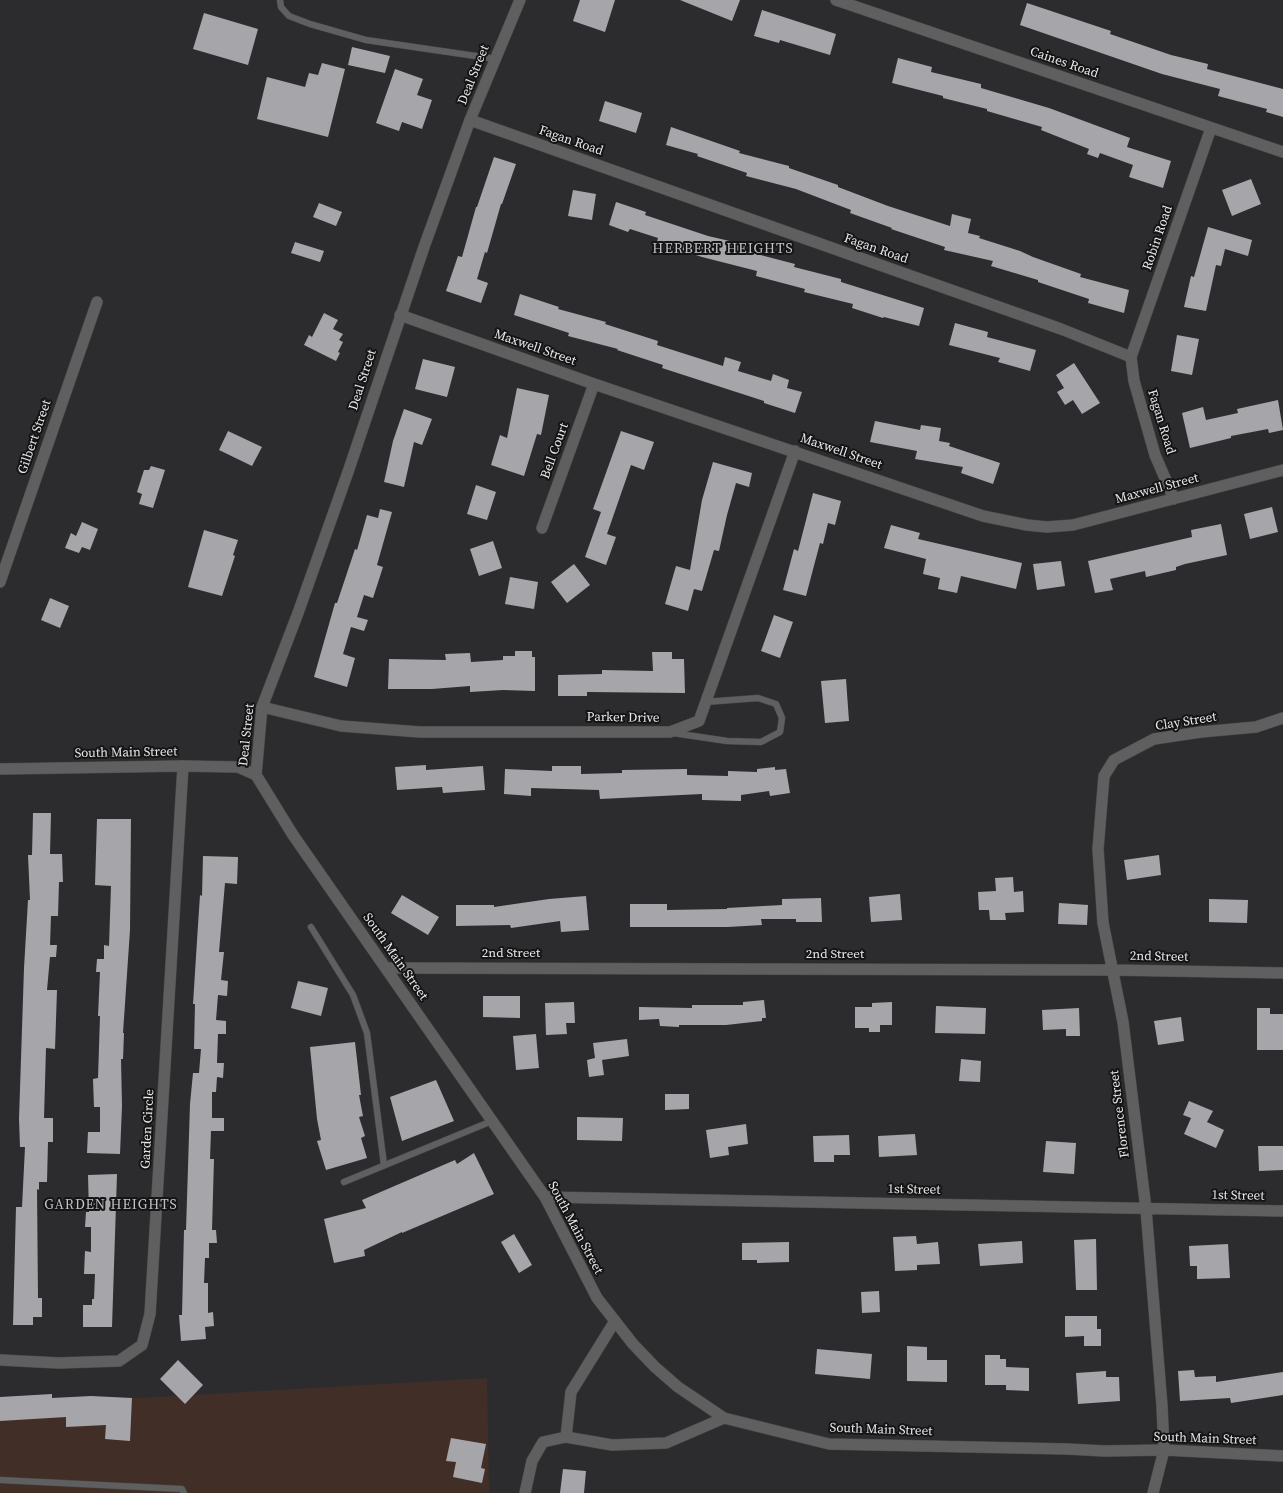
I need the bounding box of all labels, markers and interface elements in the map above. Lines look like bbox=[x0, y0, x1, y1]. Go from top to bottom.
street label: Deal Street bbox=[455, 43, 493, 107]
street label: Caines Road bbox=[1028, 44, 1100, 82]
street label: Fagan Road bbox=[537, 123, 605, 159]
street label: Robin Road bbox=[1140, 204, 1176, 272]
street label: Fagan Road bbox=[842, 231, 910, 267]
district label: HERBERT HEIGHTS bbox=[652, 241, 794, 257]
street label: Maxwell Street bbox=[492, 327, 578, 369]
street label: Deal Street bbox=[346, 348, 380, 412]
street label: Fagan Road bbox=[1144, 388, 1178, 456]
street label: Gilbert Street bbox=[15, 398, 55, 476]
street label: Bell Court bbox=[538, 421, 572, 481]
street label: Maxwell Street bbox=[798, 431, 884, 473]
street label: Maxwell Street bbox=[1114, 470, 1200, 508]
street label: Deal Street bbox=[236, 703, 258, 767]
street label: Clay Street bbox=[1154, 709, 1218, 735]
street label: Parker Drive bbox=[586, 710, 660, 726]
street label: South Main Street bbox=[74, 744, 178, 762]
street label: South Main Street bbox=[359, 910, 431, 1004]
street label: 2nd Street bbox=[482, 946, 540, 962]
street label: 2nd Street bbox=[806, 947, 864, 963]
street label: 2nd Street bbox=[1130, 949, 1188, 965]
street label: Florence Street bbox=[1107, 1069, 1133, 1159]
street label: Garden Circle bbox=[138, 1089, 158, 1169]
street label: South Main Street bbox=[544, 1179, 606, 1277]
street label: 1st Street bbox=[887, 1182, 941, 1198]
street label: 1st Street bbox=[1211, 1188, 1265, 1204]
district label: GARDEN HEIGHTS bbox=[44, 1197, 178, 1213]
street label: South Main Street bbox=[829, 1420, 933, 1440]
street label: South Main Street bbox=[1153, 1429, 1257, 1449]

